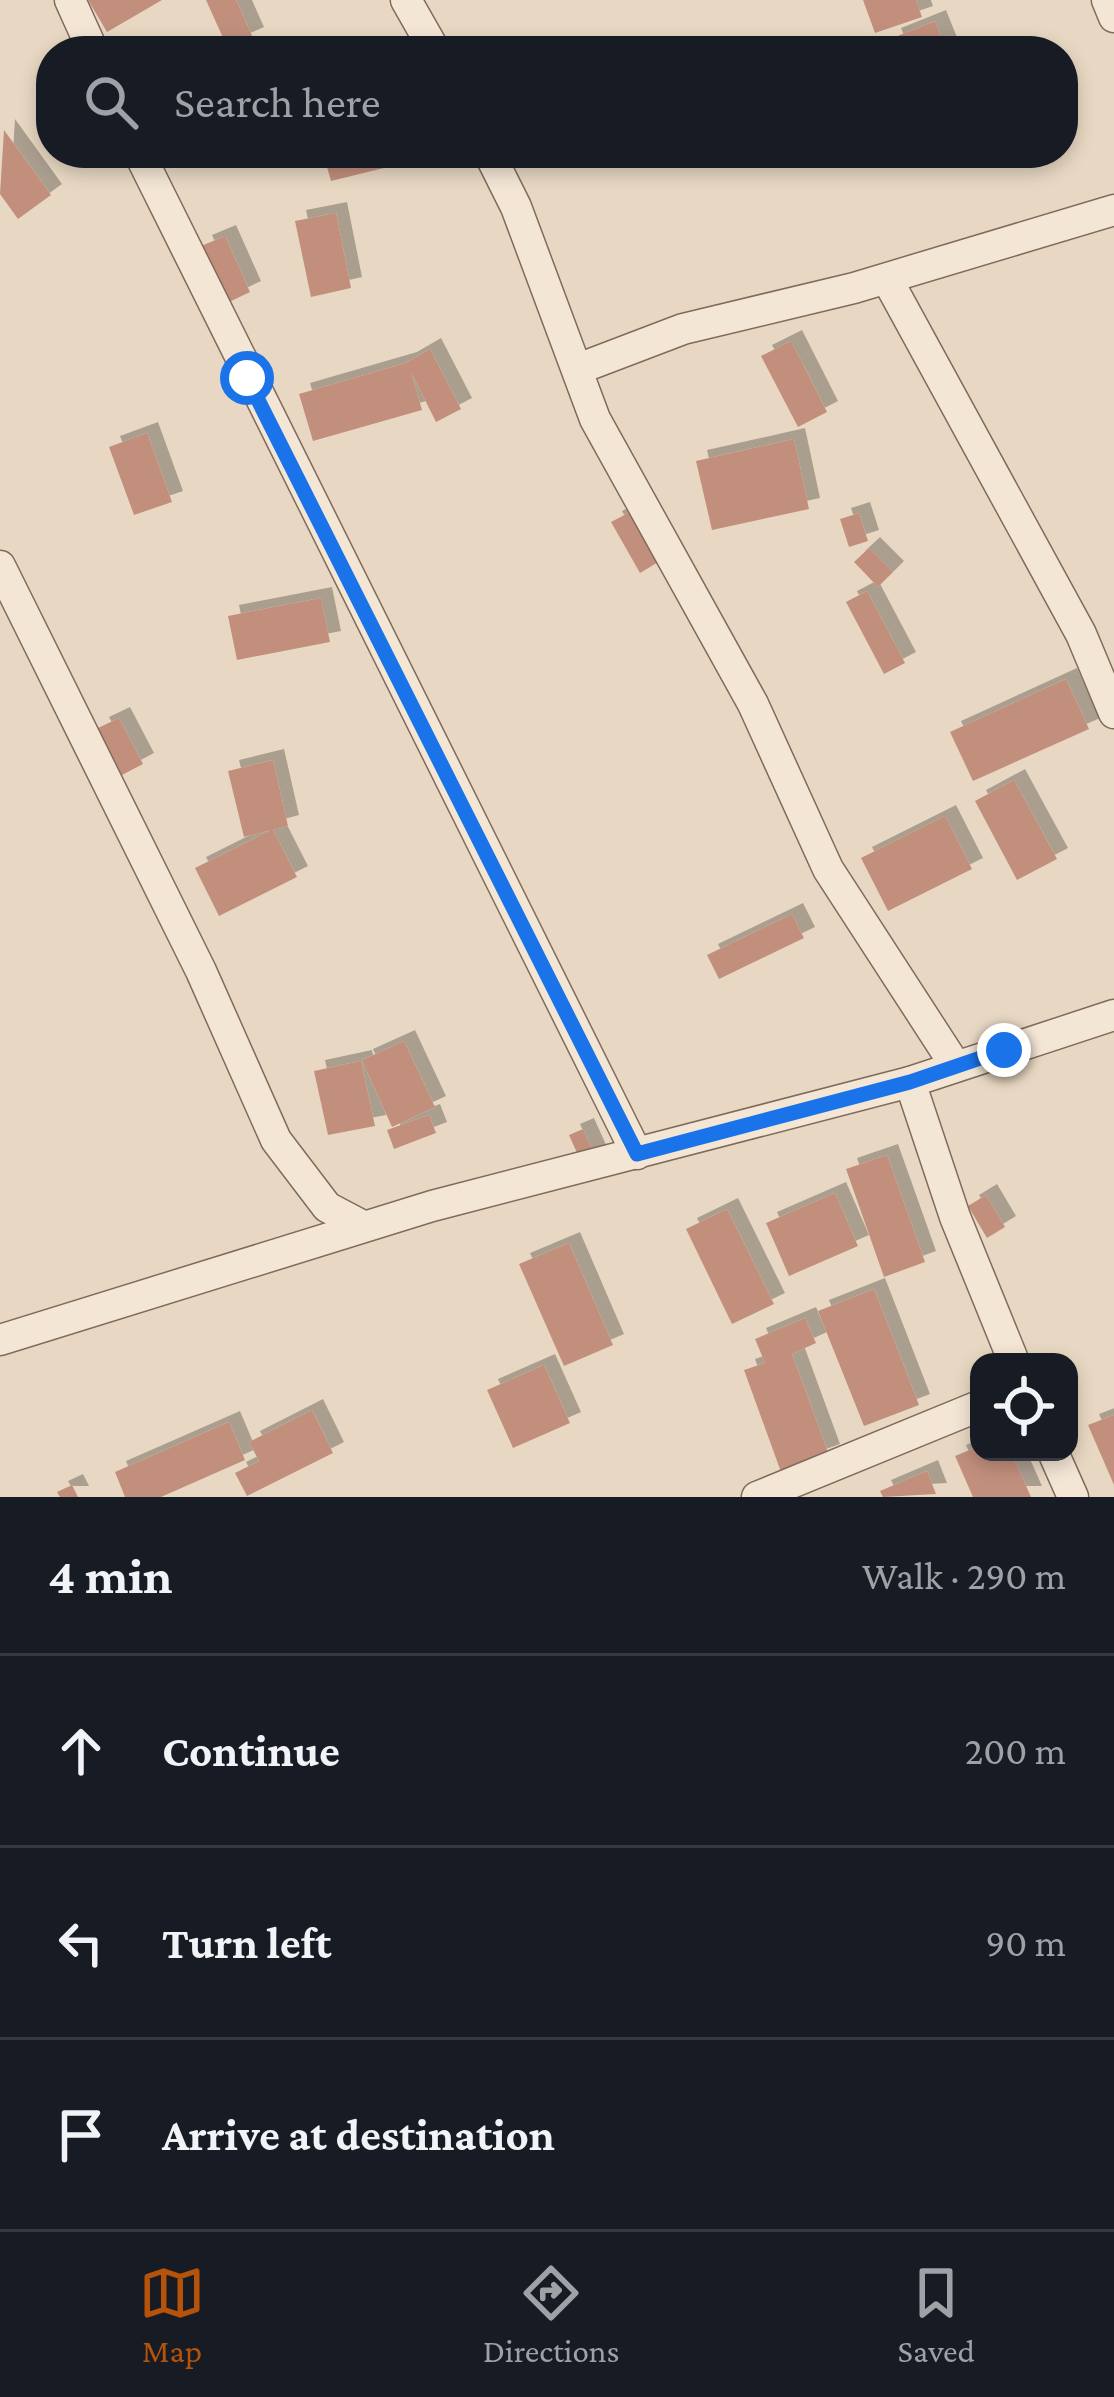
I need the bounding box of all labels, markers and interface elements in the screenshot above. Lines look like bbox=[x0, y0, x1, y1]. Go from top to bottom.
search box bbox=[36, 36, 1078, 168]
icon: search bbox=[78, 69, 144, 135]
text: Search here bbox=[174, 77, 381, 127]
route start bbox=[220, 351, 274, 405]
route end bbox=[977, 1023, 1031, 1077]
map controls bbox=[970, 1353, 1078, 1461]
button: locate bbox=[970, 1353, 1078, 1461]
text: 4 min bbox=[48, 1547, 173, 1604]
text: Walk · 290 m bbox=[862, 1554, 1066, 1597]
icon: ahead bbox=[48, 1718, 114, 1784]
text: Continue bbox=[162, 1726, 340, 1776]
text: 200 m bbox=[965, 1729, 1066, 1772]
icon: left bbox=[48, 1910, 114, 1976]
text: Turn left bbox=[162, 1918, 331, 1968]
text: 90 m bbox=[985, 1921, 1066, 1964]
icon: arrive bbox=[48, 2102, 114, 2168]
text: Arrive at destination bbox=[162, 2110, 555, 2160]
tab: Map bbox=[139, 2260, 205, 2369]
tab: Directions bbox=[483, 2260, 620, 2369]
tab: Saved bbox=[898, 2260, 975, 2369]

